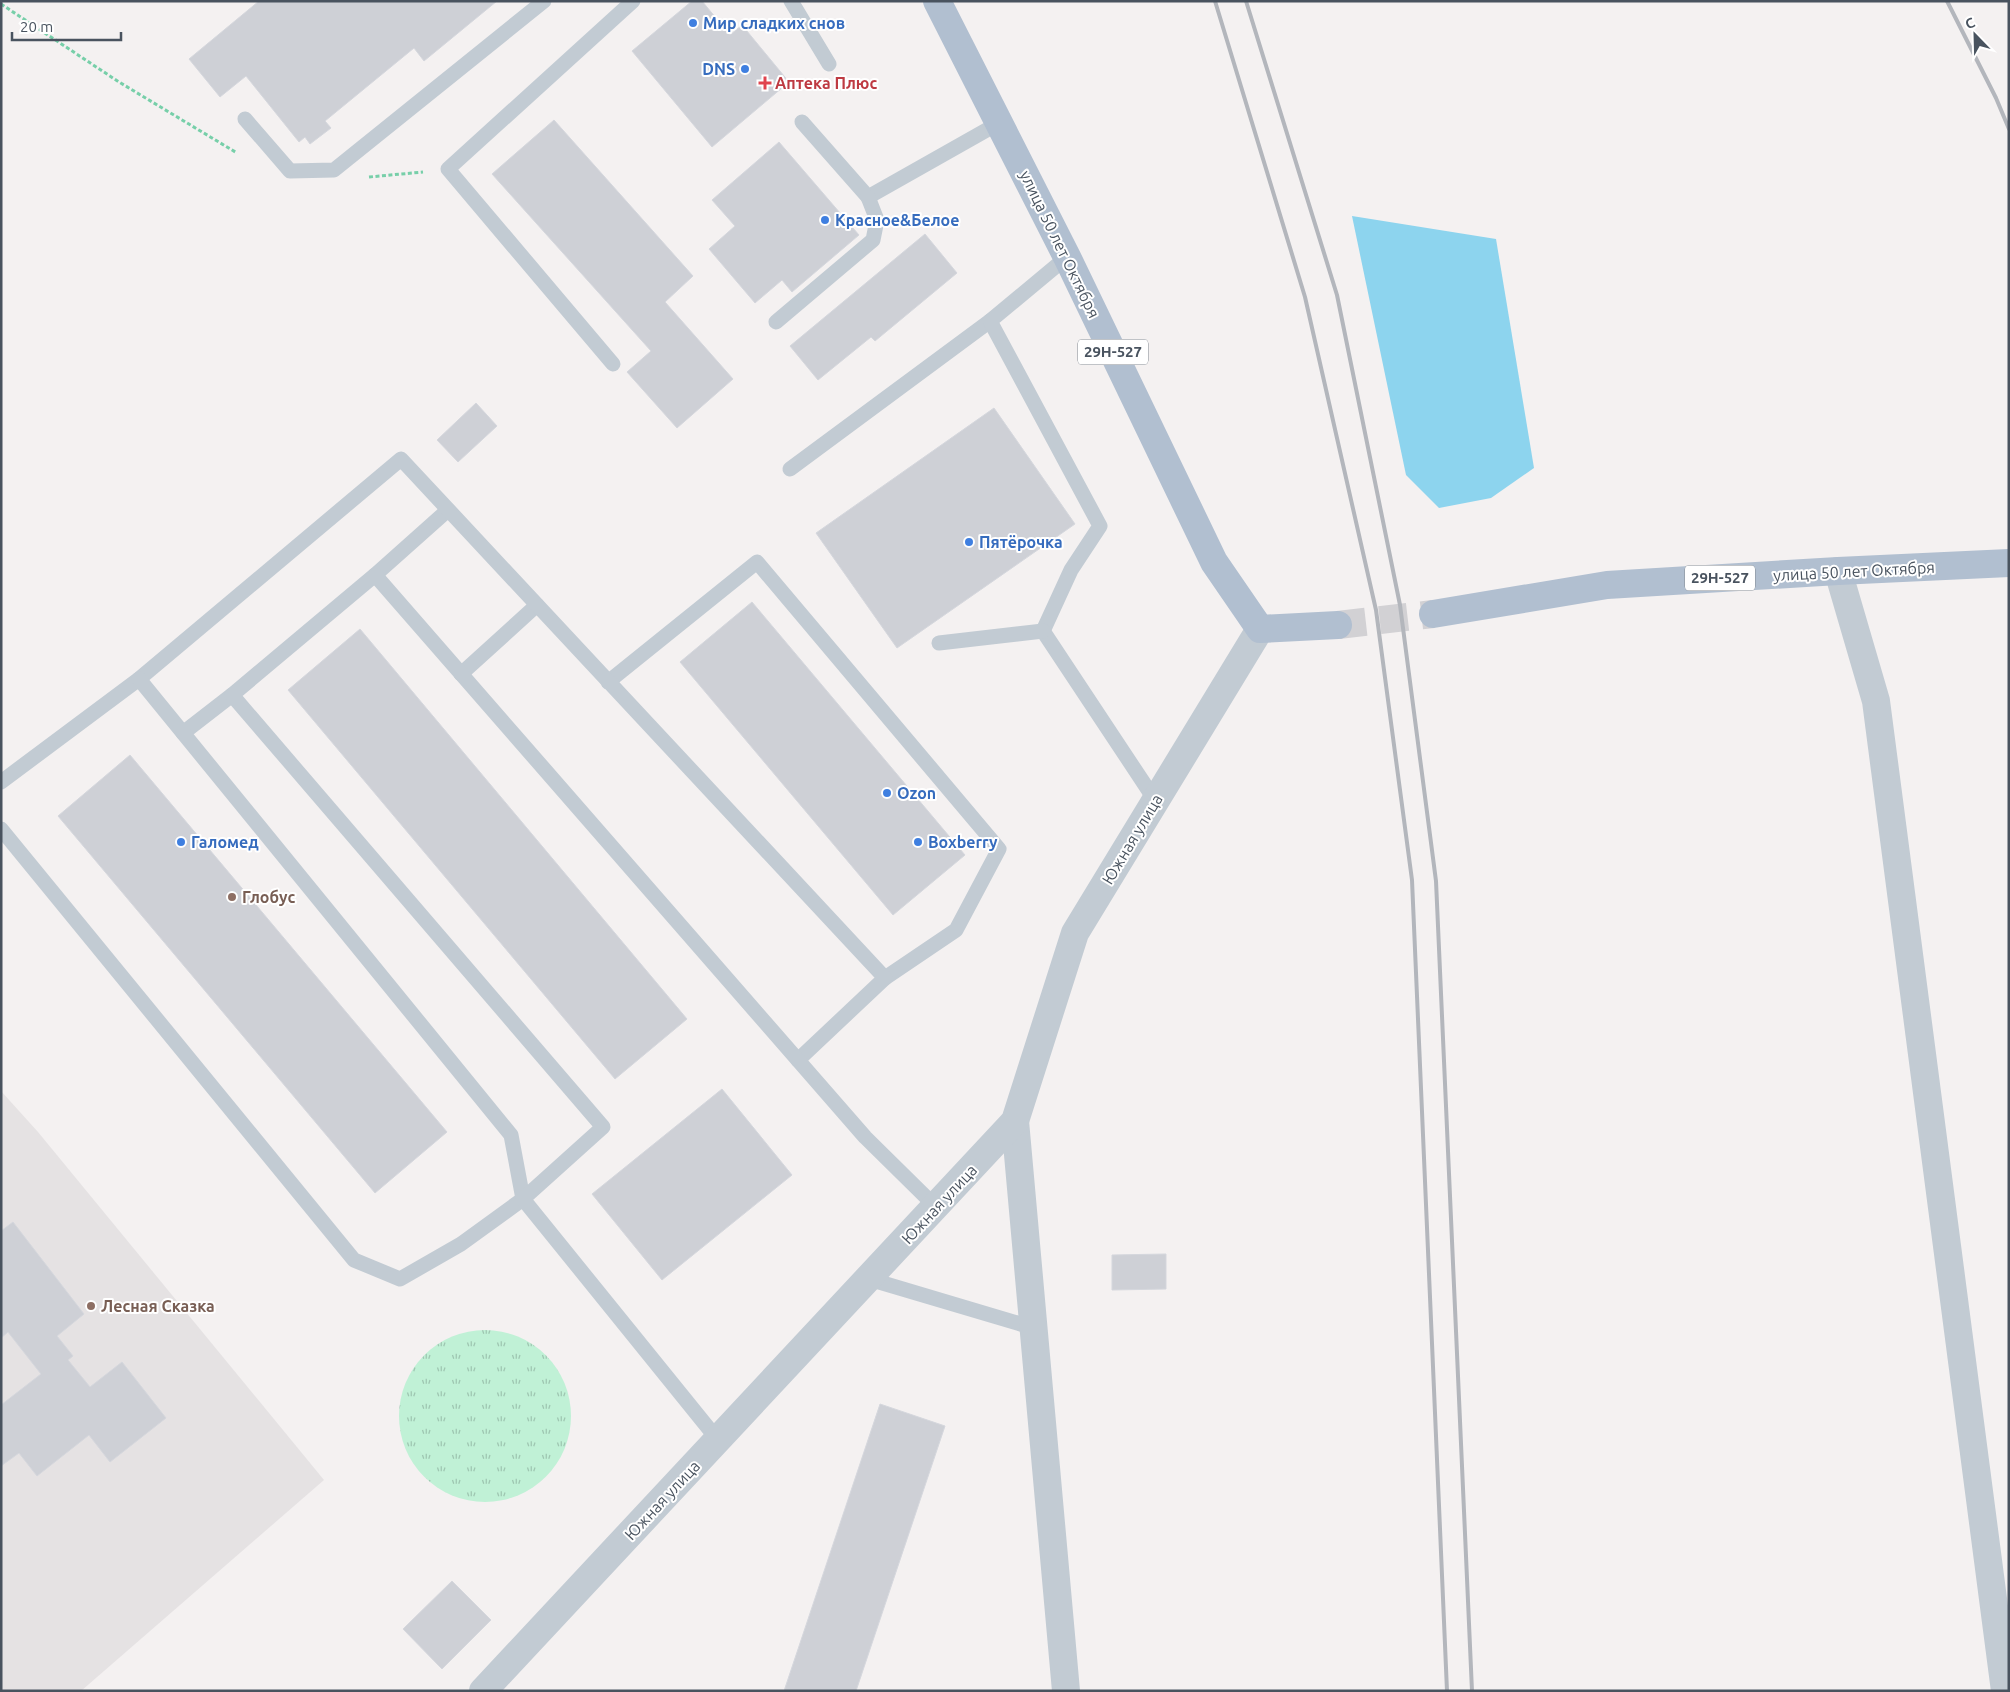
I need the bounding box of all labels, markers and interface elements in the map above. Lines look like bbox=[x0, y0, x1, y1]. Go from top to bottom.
scale bar bbox=[12, 10, 121, 42]
north arrow bbox=[1950, 10, 2000, 60]
place label: Мир сладких снов bbox=[703, 14, 845, 32]
text: С bbox=[1963, 14, 1977, 32]
marker: Мир сладких снов bbox=[687, 17, 699, 29]
text: 20 m bbox=[20, 18, 53, 35]
place label: DNS bbox=[702, 60, 735, 78]
marker: DNS bbox=[739, 63, 751, 75]
place label: Аптека Плюс bbox=[775, 74, 877, 92]
marker: Аптека Плюс bbox=[759, 77, 771, 89]
street label: улица 50 лет Октября bbox=[1016, 167, 1104, 321]
place label: Красное&Белое bbox=[835, 211, 959, 229]
marker: Красное&Белое bbox=[819, 214, 831, 226]
road number: 29Н-527 bbox=[1078, 340, 1148, 364]
place label: Пятёрочка bbox=[979, 533, 1063, 551]
marker: Пятёрочка bbox=[963, 536, 975, 548]
street label: улица 50 лет Октября bbox=[1773, 558, 1935, 584]
road number: 29Н-527 bbox=[1685, 566, 1755, 590]
place label: Ozon bbox=[897, 784, 936, 802]
marker: Ozon bbox=[881, 787, 893, 799]
street label: Южная улица bbox=[1098, 791, 1166, 887]
place label: Галомед bbox=[191, 833, 259, 851]
place label: Boxberry bbox=[928, 833, 998, 851]
marker: Галомед bbox=[175, 836, 187, 848]
marker: Boxberry bbox=[912, 836, 924, 848]
place label: Глобус bbox=[242, 888, 296, 906]
marker: Глобус bbox=[226, 891, 238, 903]
street label: Южная улица bbox=[898, 1161, 980, 1247]
place label: Лесная Сказка bbox=[101, 1297, 215, 1315]
marker: Лесная Сказка bbox=[85, 1300, 97, 1312]
street label: Южная улица bbox=[621, 1457, 703, 1543]

